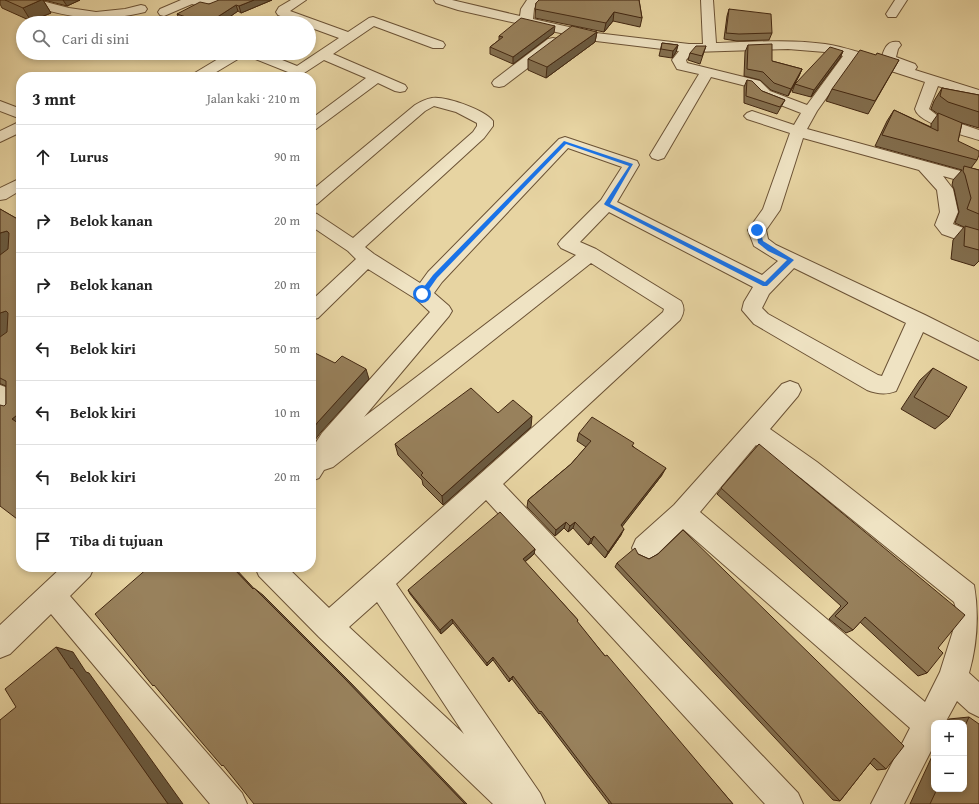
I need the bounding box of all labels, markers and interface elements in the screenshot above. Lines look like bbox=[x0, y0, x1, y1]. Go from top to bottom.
search box bbox=[16, 16, 316, 60]
icon: search bbox=[30, 27, 52, 49]
text: Cari di sini bbox=[62, 28, 129, 49]
text: 3 mnt bbox=[32, 86, 76, 111]
text: Jalan kaki · 210 m bbox=[207, 89, 300, 108]
icon: ahead bbox=[32, 146, 54, 168]
text: Lurus bbox=[70, 146, 108, 167]
text: 90 m bbox=[274, 147, 300, 166]
icon: right bbox=[32, 210, 54, 232]
text: Belok kanan bbox=[70, 210, 153, 231]
text: 20 m bbox=[274, 211, 300, 230]
route end bbox=[748, 221, 766, 239]
icon: right bbox=[32, 274, 54, 296]
text: Belok kanan bbox=[70, 274, 153, 295]
text: 20 m bbox=[274, 275, 300, 294]
route start bbox=[413, 285, 431, 303]
icon: left bbox=[32, 338, 54, 360]
text: Belok kiri bbox=[70, 338, 136, 359]
text: 50 m bbox=[274, 339, 300, 358]
icon: left bbox=[32, 402, 54, 424]
text: Belok kiri bbox=[70, 402, 136, 423]
text: 10 m bbox=[274, 403, 300, 422]
icon: left bbox=[32, 466, 54, 488]
text: Belok kiri bbox=[70, 466, 136, 487]
text: 20 m bbox=[274, 467, 300, 486]
icon: arrive bbox=[32, 530, 54, 552]
text: Tiba di tujuan bbox=[70, 530, 163, 551]
map controls bbox=[931, 720, 967, 792]
button: + bbox=[931, 720, 967, 756]
button: − bbox=[931, 756, 967, 792]

